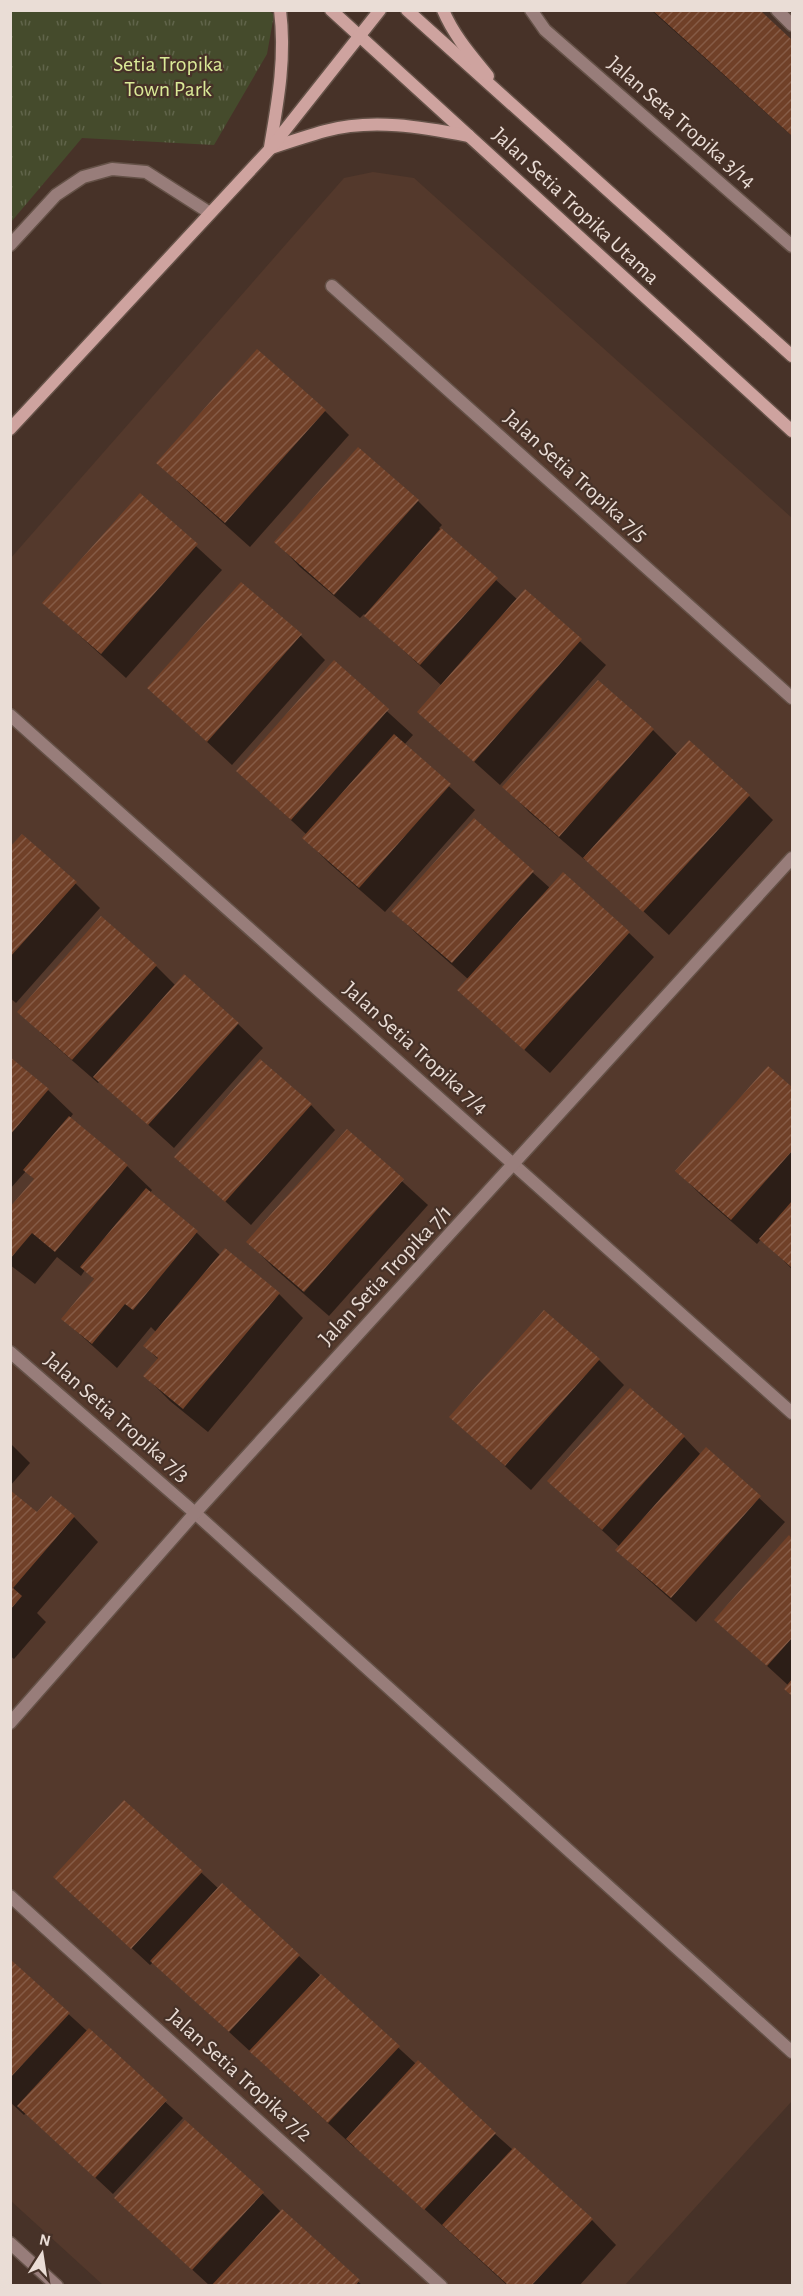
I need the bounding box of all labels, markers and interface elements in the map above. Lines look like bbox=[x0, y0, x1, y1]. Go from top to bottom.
street label: Jalan Seta Tropika 3/14 bbox=[604, 52, 760, 192]
park label: Setia Tropika Town Park bbox=[113, 53, 223, 100]
street label: Jalan Setia Tropika Utama bbox=[488, 123, 664, 289]
street label: Jalan Setia Tropika 7/5 bbox=[500, 406, 652, 546]
street label: Jalan Setia Tropika 7/4 bbox=[339, 977, 493, 1119]
street label: Jalan Setia Tropika 7/1 bbox=[314, 1200, 456, 1350]
street label: Jalan Setia Tropika 7/3 bbox=[40, 1348, 194, 1486]
street label: Jalan Setia Tropika 7/2 bbox=[164, 2005, 316, 2145]
north arrow bbox=[12, 2224, 72, 2284]
text: N bbox=[38, 2231, 52, 2249]

